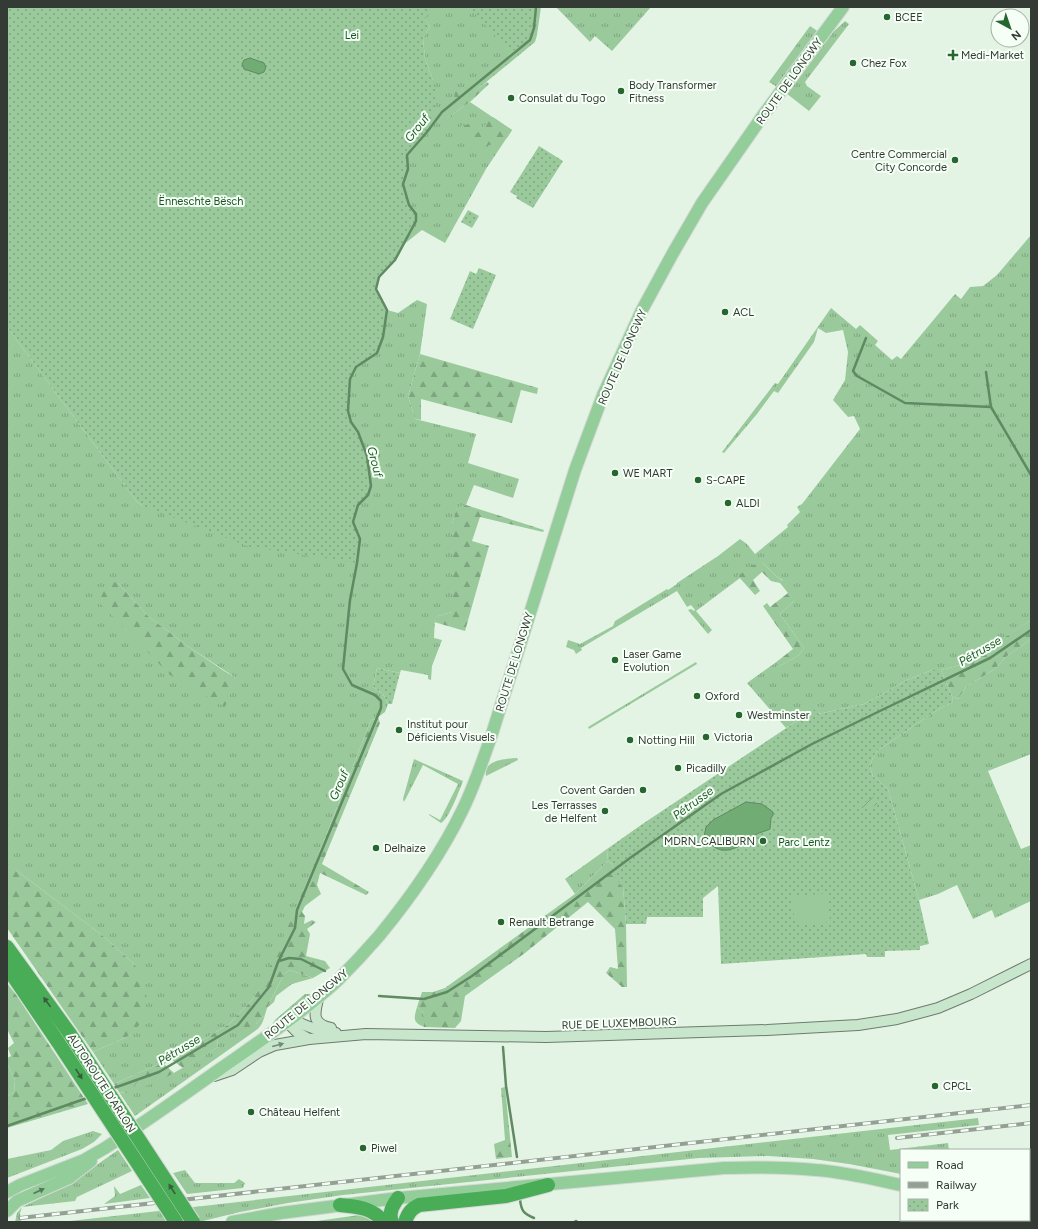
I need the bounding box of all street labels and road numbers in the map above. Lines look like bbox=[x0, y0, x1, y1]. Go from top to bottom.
street label: ROUTE DE LONGWY bbox=[754, 35, 825, 127]
street label: ROUTE DE LONGWY bbox=[596, 307, 650, 407]
street label: ROUTE DE LONGWY bbox=[493, 610, 536, 713]
street label: ROUTE DE LONGWY bbox=[262, 967, 351, 1042]
street label: RUE DE LUXEMBOURG bbox=[561, 1015, 677, 1032]
street label: AUTOROUTE D'ARLON bbox=[65, 1032, 138, 1135]

